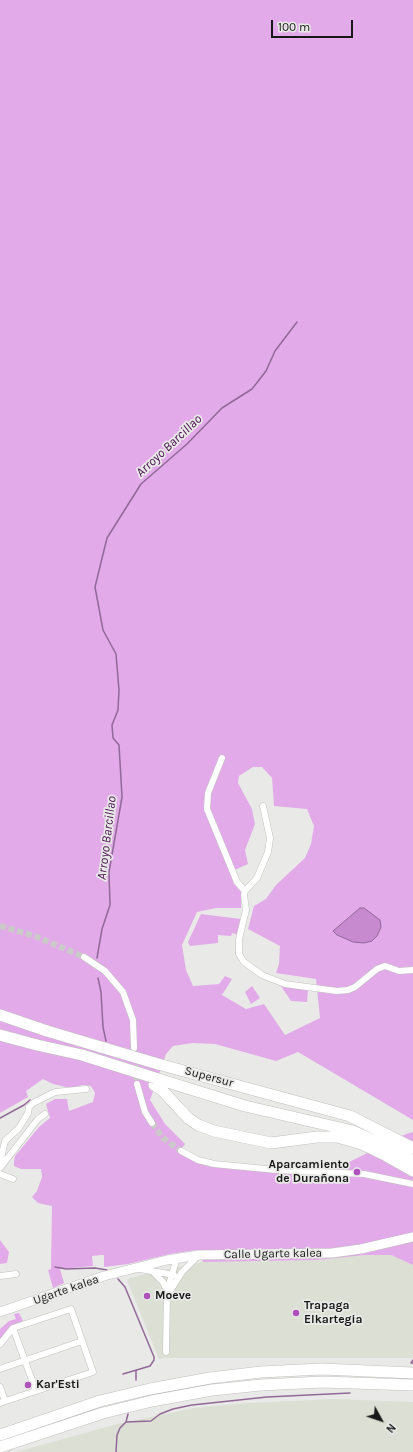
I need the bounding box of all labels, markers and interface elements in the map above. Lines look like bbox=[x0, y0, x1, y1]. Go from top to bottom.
scale bar bbox=[273, 12, 355, 38]
text: 100 m bbox=[278, 20, 310, 34]
water label: Arroyo Barcillao bbox=[133, 412, 205, 480]
water label: Arroyo Barcillao bbox=[94, 795, 120, 881]
street label: Supersur bbox=[183, 1064, 235, 1090]
place label: Aparcamiento de Durañona bbox=[268, 1158, 349, 1186]
marker: Aparcamiento de Durañona bbox=[352, 1167, 362, 1177]
street label: Calle Ugarte kalea bbox=[224, 1246, 322, 1262]
street label: Ugarte kalea bbox=[31, 1272, 101, 1308]
place label: Moeve bbox=[155, 1289, 191, 1303]
marker: Moeve bbox=[142, 1291, 152, 1301]
place label: Trapaga Elkartegia bbox=[304, 1299, 363, 1327]
marker: Trapaga Elkartegia bbox=[291, 1308, 301, 1318]
place label: Kar'Esti bbox=[36, 1378, 80, 1392]
marker: Kar'Esti bbox=[23, 1380, 33, 1390]
north arrow bbox=[361, 1400, 401, 1440]
text: N bbox=[383, 1421, 398, 1435]

